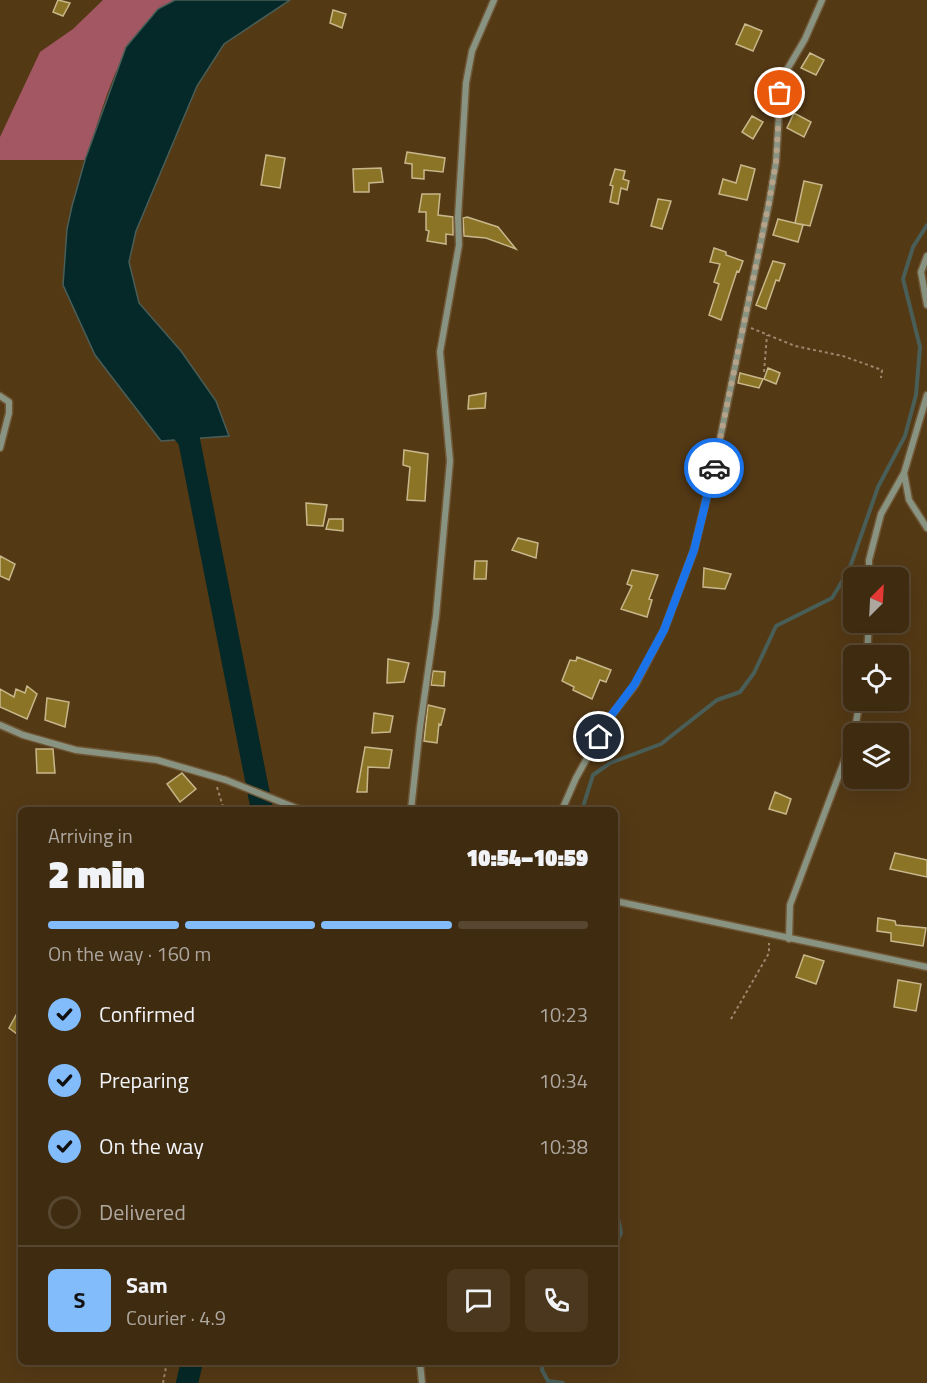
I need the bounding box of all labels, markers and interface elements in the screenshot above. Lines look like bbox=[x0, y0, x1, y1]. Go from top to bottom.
pin bbox=[754, 67, 805, 118]
icon: bag bbox=[763, 76, 796, 109]
courier bbox=[684, 438, 744, 498]
icon: car bbox=[698, 452, 731, 485]
north arrow bbox=[843, 567, 909, 633]
map controls bbox=[843, 567, 909, 789]
button: locate bbox=[843, 645, 909, 711]
pin bbox=[573, 711, 624, 762]
icon: home bbox=[582, 720, 615, 753]
button: layers bbox=[843, 723, 909, 789]
text: Arriving in bbox=[48, 820, 133, 851]
text: 10:54–10:59 bbox=[466, 841, 588, 875]
text: 2 min bbox=[48, 844, 145, 903]
text: On the way · 160 m bbox=[48, 938, 211, 969]
text: Confirmed bbox=[99, 997, 195, 1031]
icon: check bbox=[48, 998, 81, 1031]
text: 10:23 bbox=[539, 999, 588, 1030]
text: Preparing bbox=[99, 1063, 189, 1097]
icon: check bbox=[48, 1064, 81, 1097]
text: 10:34 bbox=[539, 1065, 588, 1096]
text: On the way bbox=[99, 1129, 204, 1163]
icon: check bbox=[48, 1130, 81, 1163]
text: 10:38 bbox=[539, 1131, 588, 1162]
text: Delivered bbox=[99, 1195, 186, 1229]
text: Sam bbox=[126, 1268, 168, 1302]
button: chat bbox=[447, 1269, 510, 1332]
button: phone bbox=[525, 1269, 588, 1332]
text: S bbox=[74, 1283, 85, 1317]
text: Courier · 4.9 bbox=[126, 1302, 226, 1333]

